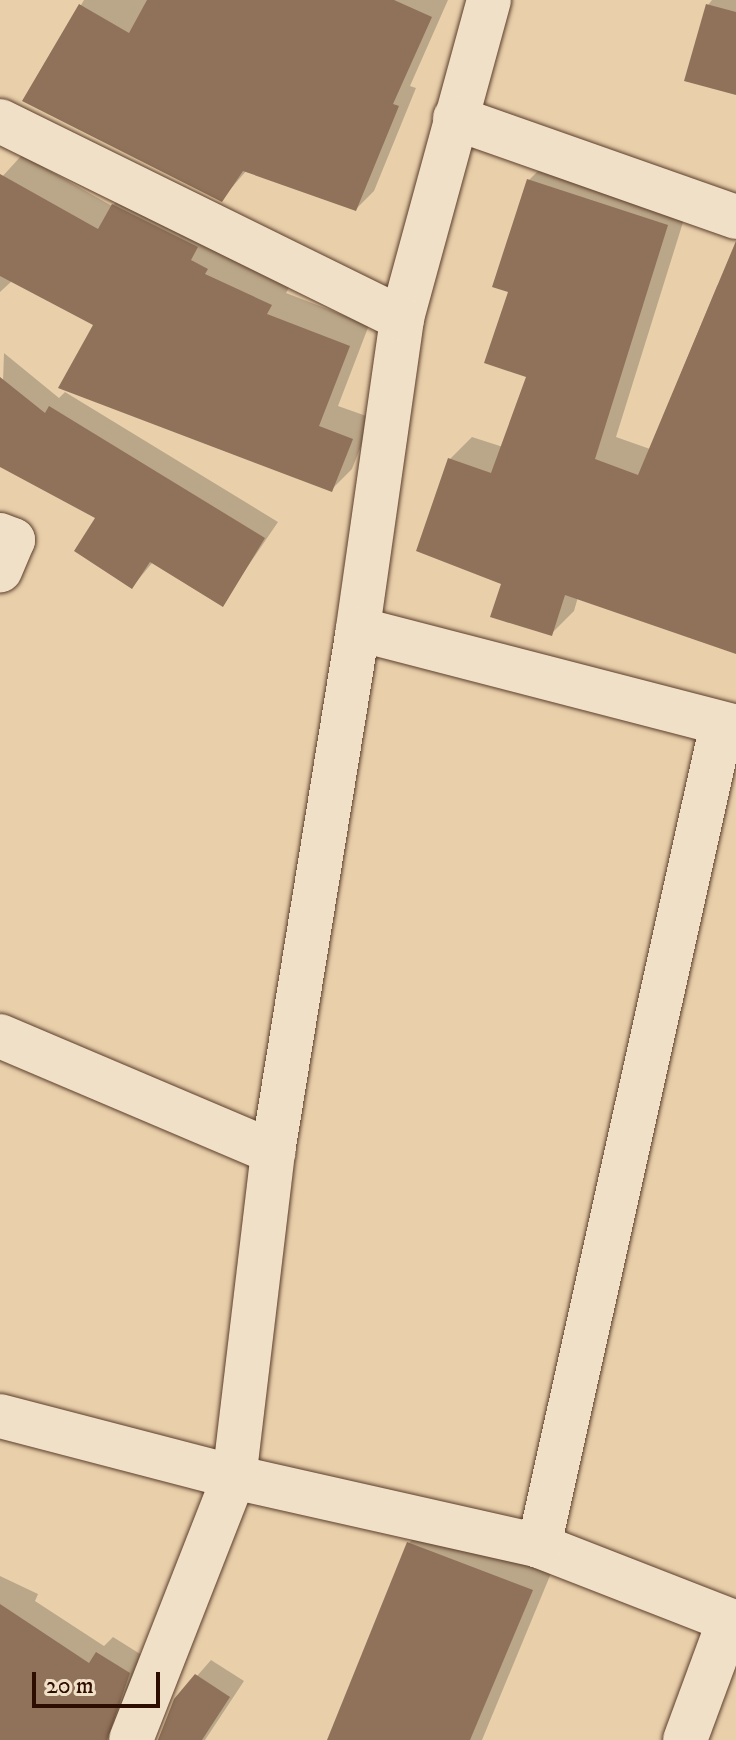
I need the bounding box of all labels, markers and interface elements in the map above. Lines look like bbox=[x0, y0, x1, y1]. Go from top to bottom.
scale bar bbox=[36, 1656, 164, 1706]
text: 20 m bbox=[46, 1671, 94, 1701]

